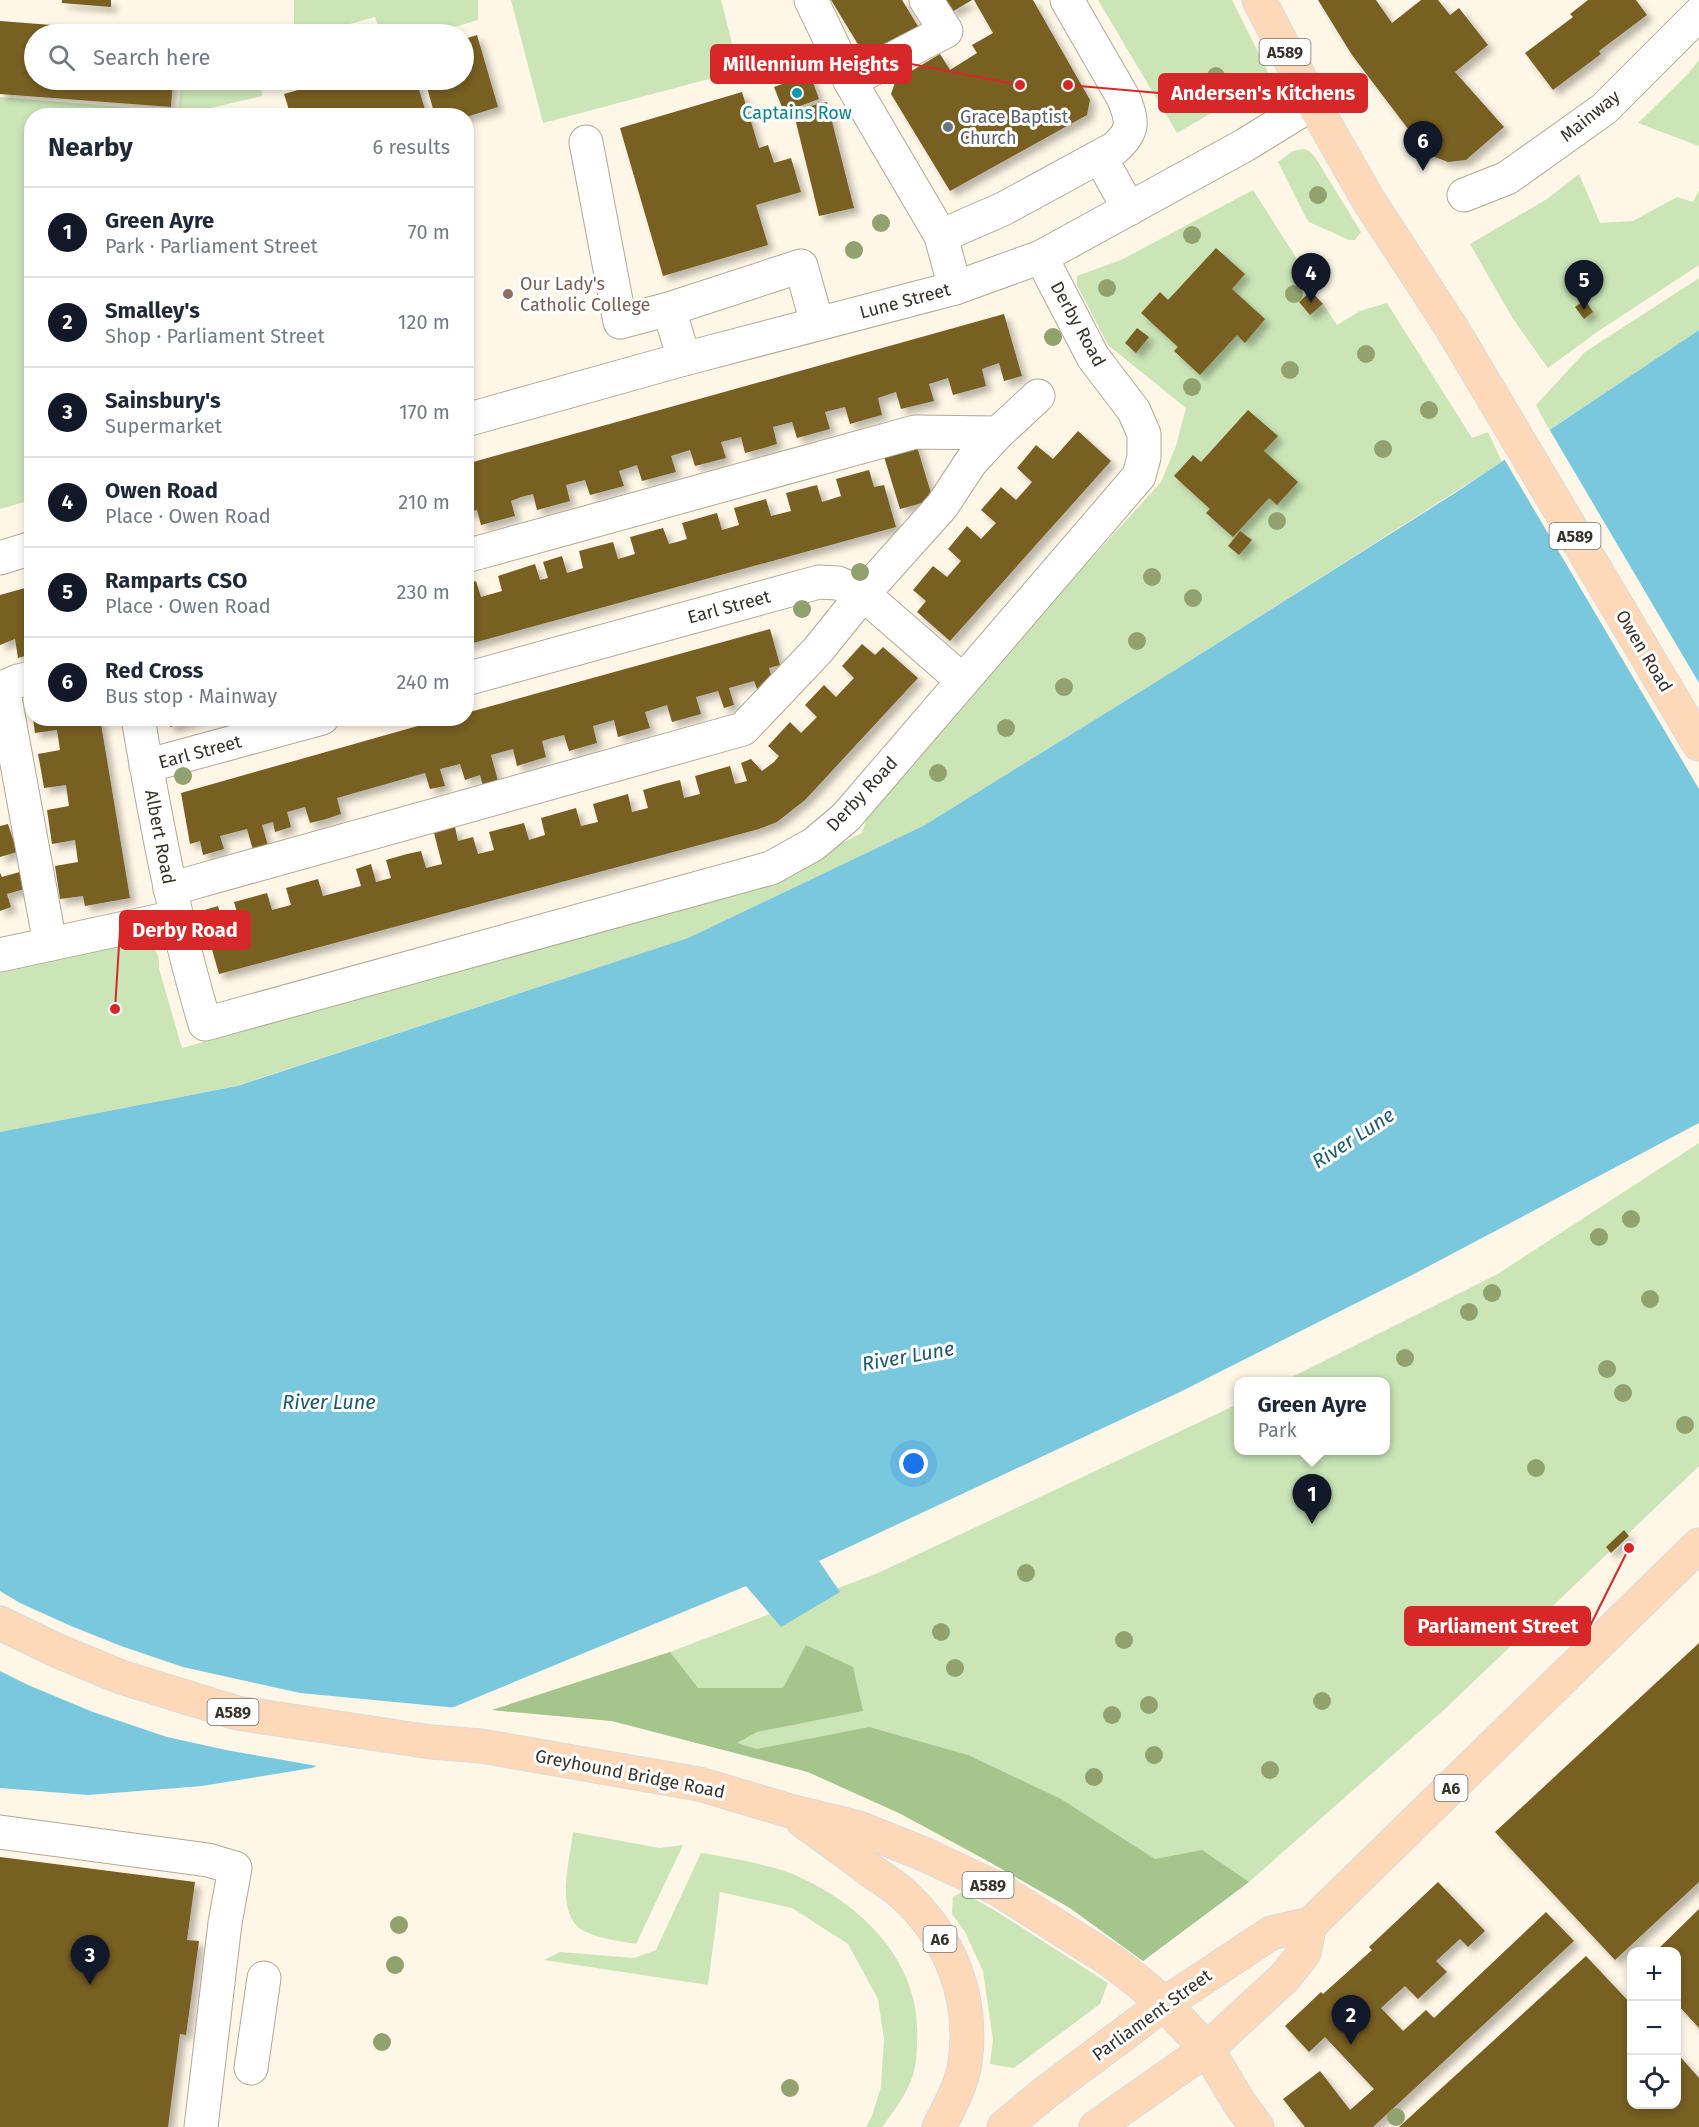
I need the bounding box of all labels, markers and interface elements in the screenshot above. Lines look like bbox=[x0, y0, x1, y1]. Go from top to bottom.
search box bbox=[24, 24, 474, 90]
road number: A589 bbox=[1260, 39, 1310, 65]
icon: search bbox=[45, 41, 78, 74]
text: Search here bbox=[93, 44, 211, 71]
callout: Millennium Heights bbox=[711, 45, 911, 83]
text: Millennium Heights bbox=[723, 52, 899, 76]
callout: Andersen's Kitchens bbox=[1159, 74, 1367, 112]
text: Andersen's Kitchens bbox=[1170, 81, 1355, 105]
street label: Mainway bbox=[1556, 85, 1624, 147]
marker: Captains Row bbox=[790, 86, 804, 100]
place label: Captains Row bbox=[742, 102, 852, 124]
place label: Grace Baptist Church bbox=[960, 106, 1069, 149]
marker: Grace Baptist Church bbox=[941, 120, 955, 134]
pin: 6 bbox=[1404, 122, 1442, 171]
text: Nearby bbox=[48, 132, 133, 163]
text: 6 results bbox=[373, 135, 450, 159]
text: Green Ayre bbox=[105, 207, 214, 234]
text: 1 bbox=[63, 220, 72, 244]
text: 70 m bbox=[408, 220, 450, 244]
text: Park · Parliament Street bbox=[105, 234, 318, 258]
pin: 4 bbox=[1292, 254, 1330, 303]
pin: 5 bbox=[1564, 260, 1604, 310]
place label: Our Lady's Catholic College bbox=[520, 273, 650, 316]
street label: Lune Street bbox=[857, 278, 953, 324]
street label: Derby Road bbox=[1046, 278, 1110, 370]
marker: Our Lady's Catholic College bbox=[501, 287, 515, 301]
text: Smalley's bbox=[105, 297, 200, 324]
text: 2 bbox=[62, 310, 73, 334]
text: 120 m bbox=[398, 310, 450, 334]
text: Shop · Parliament Street bbox=[105, 324, 325, 348]
text: Sainsbury's bbox=[105, 387, 221, 414]
text: 3 bbox=[62, 400, 73, 424]
text: 170 m bbox=[399, 400, 450, 424]
text: Supermarket bbox=[105, 414, 222, 438]
text: Owen Road bbox=[105, 477, 218, 504]
text: 4 bbox=[62, 490, 73, 514]
text: 210 m bbox=[398, 490, 450, 514]
text: Place · Owen Road bbox=[105, 504, 271, 528]
road number: A589 bbox=[1550, 523, 1600, 549]
text: Ramparts CSO bbox=[105, 567, 247, 594]
text: 5 bbox=[62, 580, 73, 604]
text: 230 m bbox=[397, 580, 450, 604]
street label: Earl Street bbox=[685, 585, 773, 629]
text: Place · Owen Road bbox=[105, 594, 271, 618]
street label: Owen Road bbox=[1611, 606, 1677, 696]
text: Red Cross bbox=[105, 657, 203, 684]
text: 6 bbox=[62, 670, 73, 694]
text: 240 m bbox=[396, 670, 450, 694]
text: Bus stop · Mainway bbox=[105, 684, 277, 708]
street label: Earl Street bbox=[156, 730, 244, 774]
street label: Derby Road bbox=[822, 752, 902, 836]
street label: Albert Road bbox=[140, 788, 180, 886]
callout: Derby Road bbox=[120, 911, 250, 949]
text: Derby Road bbox=[132, 918, 238, 942]
water label: River Lune bbox=[1307, 1103, 1399, 1173]
water label: River Lune bbox=[860, 1336, 956, 1376]
popup bbox=[1234, 1377, 1390, 1455]
water label: River Lune bbox=[282, 1390, 376, 1414]
text: Green Ayre bbox=[1257, 1391, 1367, 1418]
text: Park bbox=[1257, 1418, 1297, 1442]
your location bbox=[899, 1449, 928, 1478]
pin: 1 bbox=[1292, 1474, 1332, 1524]
callout: Parliament Street bbox=[1405, 1607, 1590, 1645]
text: Parliament Street bbox=[1418, 1614, 1579, 1638]
road number: A589 bbox=[208, 1699, 258, 1725]
street label: Greyhound Bridge Road bbox=[533, 1745, 727, 1803]
road number: A6 bbox=[1434, 1775, 1468, 1801]
road number: A589 bbox=[962, 1872, 1014, 1898]
road number: A6 bbox=[924, 1926, 956, 1952]
pin: 3 bbox=[70, 1936, 110, 1985]
map controls bbox=[1627, 1947, 1681, 2109]
button: + bbox=[1627, 1947, 1681, 2001]
street label: Parliament Street bbox=[1088, 1964, 1216, 2066]
pin: 2 bbox=[1332, 1996, 1370, 2045]
button: − bbox=[1627, 2001, 1681, 2055]
button: locate bbox=[1627, 2055, 1681, 2109]

